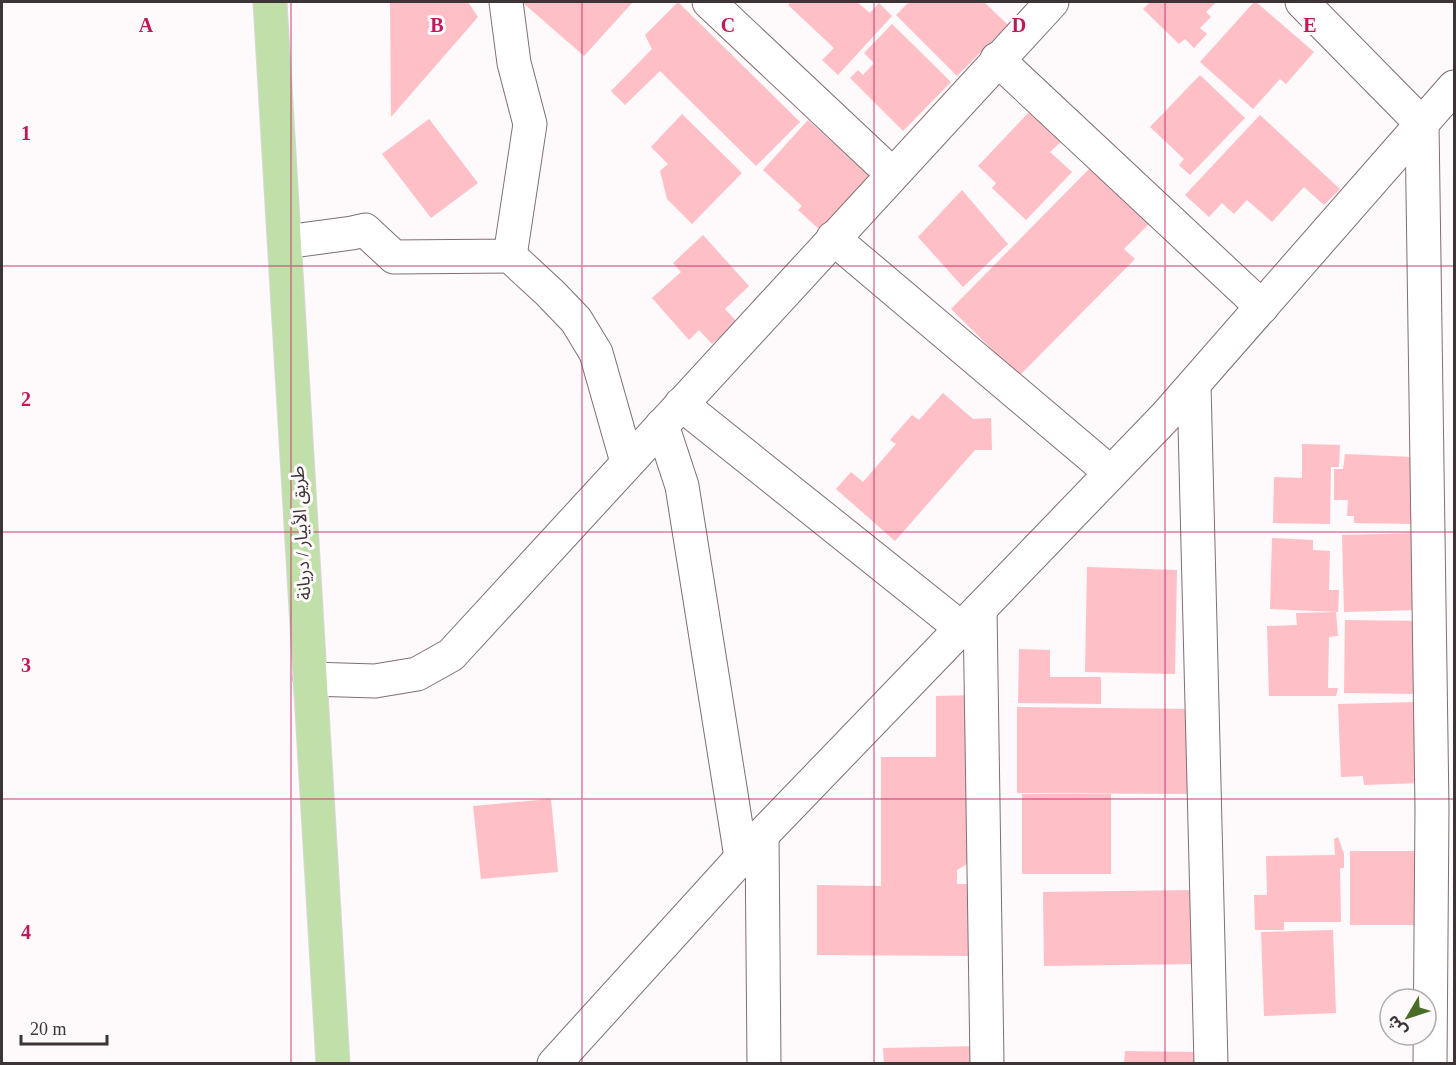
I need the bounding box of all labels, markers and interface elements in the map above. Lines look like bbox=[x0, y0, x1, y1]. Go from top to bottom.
text: A bbox=[139, 14, 154, 36]
text: B bbox=[430, 14, 444, 36]
text: C bbox=[721, 14, 735, 36]
text: D bbox=[1012, 14, 1026, 36]
text: E bbox=[1303, 14, 1317, 36]
text: 1 bbox=[21, 122, 31, 144]
text: 2 bbox=[21, 388, 31, 410]
street label: طريق الأبيار / دريانة bbox=[288, 465, 315, 601]
text: 3 bbox=[21, 654, 31, 676]
text: 4 bbox=[21, 921, 31, 943]
north arrow bbox=[1378, 987, 1438, 1047]
scale bar bbox=[21, 1008, 106, 1046]
text: ش bbox=[1383, 1012, 1411, 1040]
text: 20 m bbox=[30, 1019, 67, 1039]

